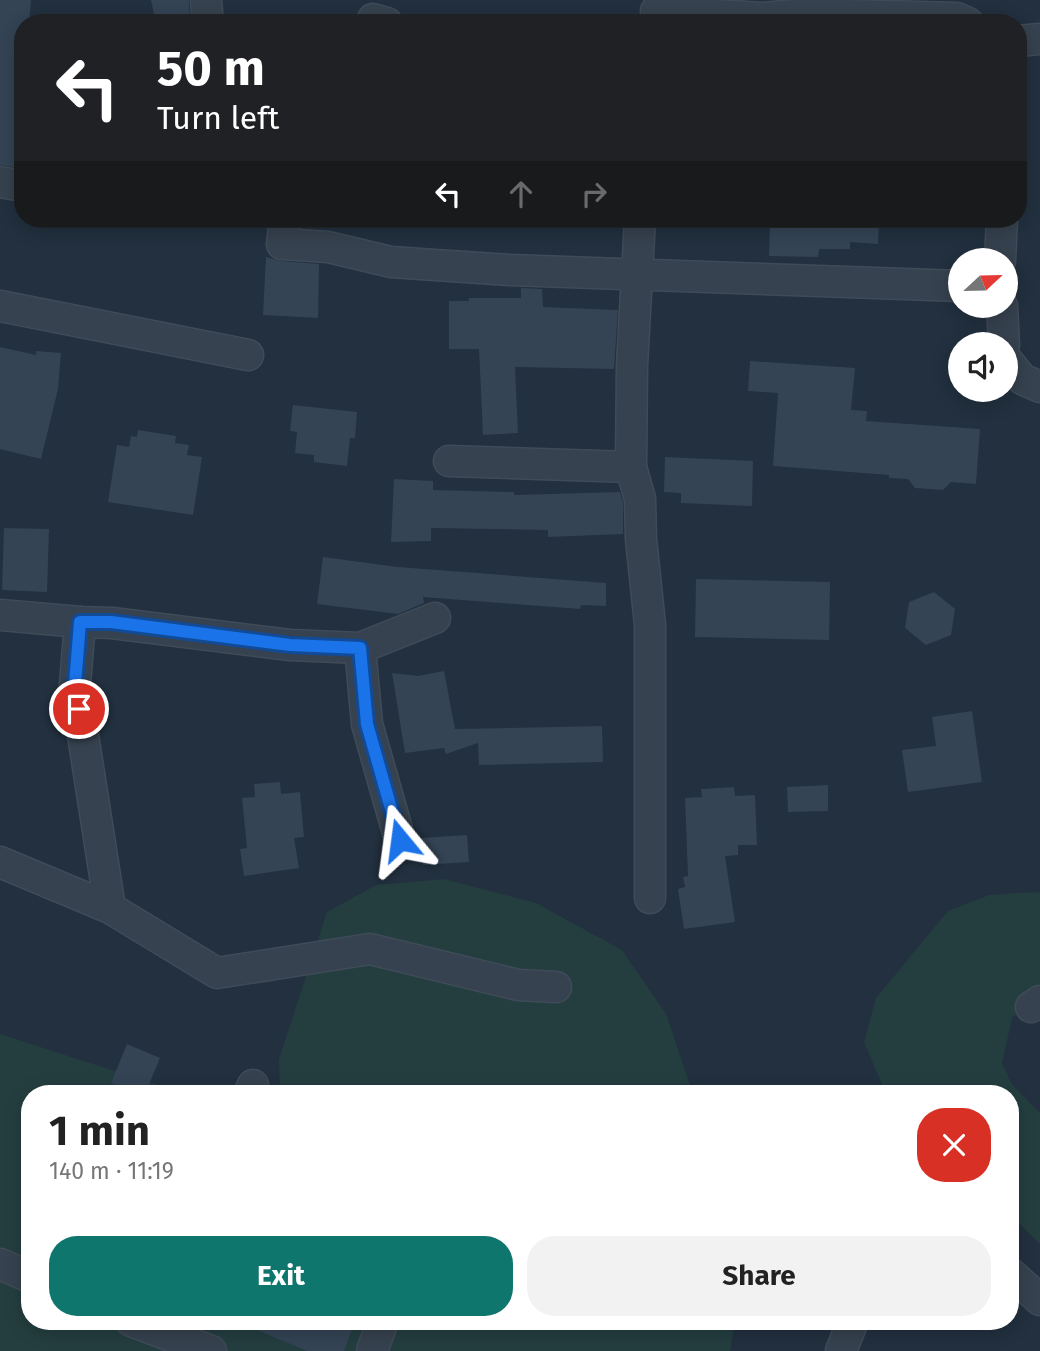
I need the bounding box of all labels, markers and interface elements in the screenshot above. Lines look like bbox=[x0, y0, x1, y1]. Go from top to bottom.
text: 50 m bbox=[157, 39, 265, 98]
icon: left bbox=[42, 42, 133, 133]
text: Turn left bbox=[157, 99, 279, 137]
icon: left bbox=[429, 175, 467, 213]
icon: ahead bbox=[502, 175, 540, 213]
icon: right bbox=[575, 175, 613, 213]
north arrow bbox=[948, 248, 1018, 318]
map controls bbox=[948, 248, 1018, 402]
button: sound bbox=[948, 332, 1018, 402]
pin bbox=[49, 679, 109, 739]
icon: arrive bbox=[60, 690, 98, 728]
position arrow bbox=[363, 803, 437, 877]
text: 1 min bbox=[49, 1106, 150, 1156]
button: close bbox=[917, 1108, 991, 1182]
text: 140 m · 11:19 bbox=[49, 1157, 174, 1185]
button: Exit bbox=[49, 1236, 513, 1316]
button: Share bbox=[527, 1236, 991, 1316]

